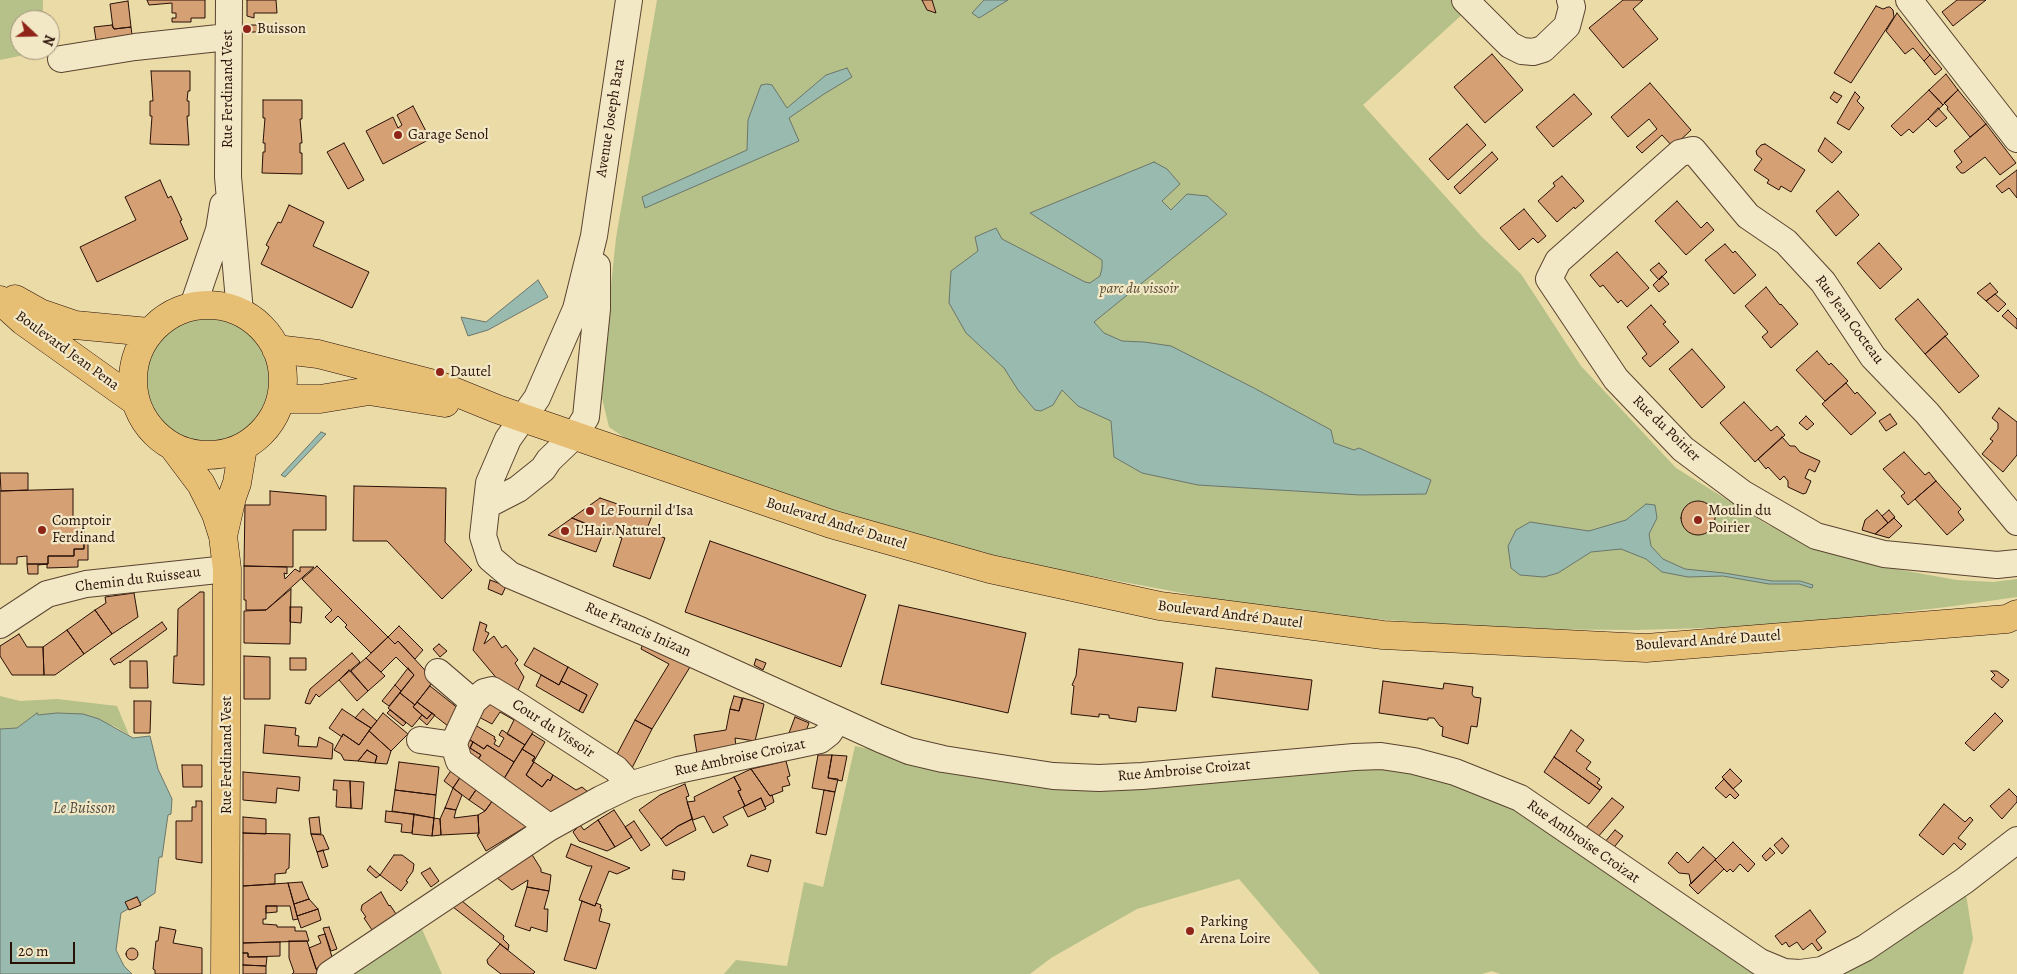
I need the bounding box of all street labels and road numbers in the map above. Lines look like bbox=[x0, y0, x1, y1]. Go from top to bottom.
street label: Rue Ferdinand Vest bbox=[219, 30, 237, 148]
street label: Avenue Joseph Bara bbox=[593, 58, 629, 178]
street label: Rue Jean Cocteau bbox=[1811, 272, 1887, 368]
street label: Boulevard Jean Pena bbox=[12, 307, 122, 395]
street label: Rue du Poirier bbox=[1628, 392, 1704, 466]
street label: Boulevard André Dautel bbox=[764, 494, 908, 554]
street label: Chemin du Ruisseau bbox=[74, 563, 202, 597]
street label: Boulevard André Dautel bbox=[1157, 597, 1303, 633]
street label: Rue Francis Inizan bbox=[582, 599, 694, 661]
street label: Boulevard André Dautel bbox=[1635, 627, 1781, 655]
street label: Rue Ferdinand Vest bbox=[218, 696, 236, 814]
street label: Cour du Vissoir bbox=[508, 696, 598, 762]
street label: Rue Ambroise Croizat bbox=[673, 735, 807, 781]
street label: Rue Ambroise Croizat bbox=[1117, 756, 1251, 786]
street label: Rue Ambroise Croizat bbox=[1523, 796, 1643, 888]

